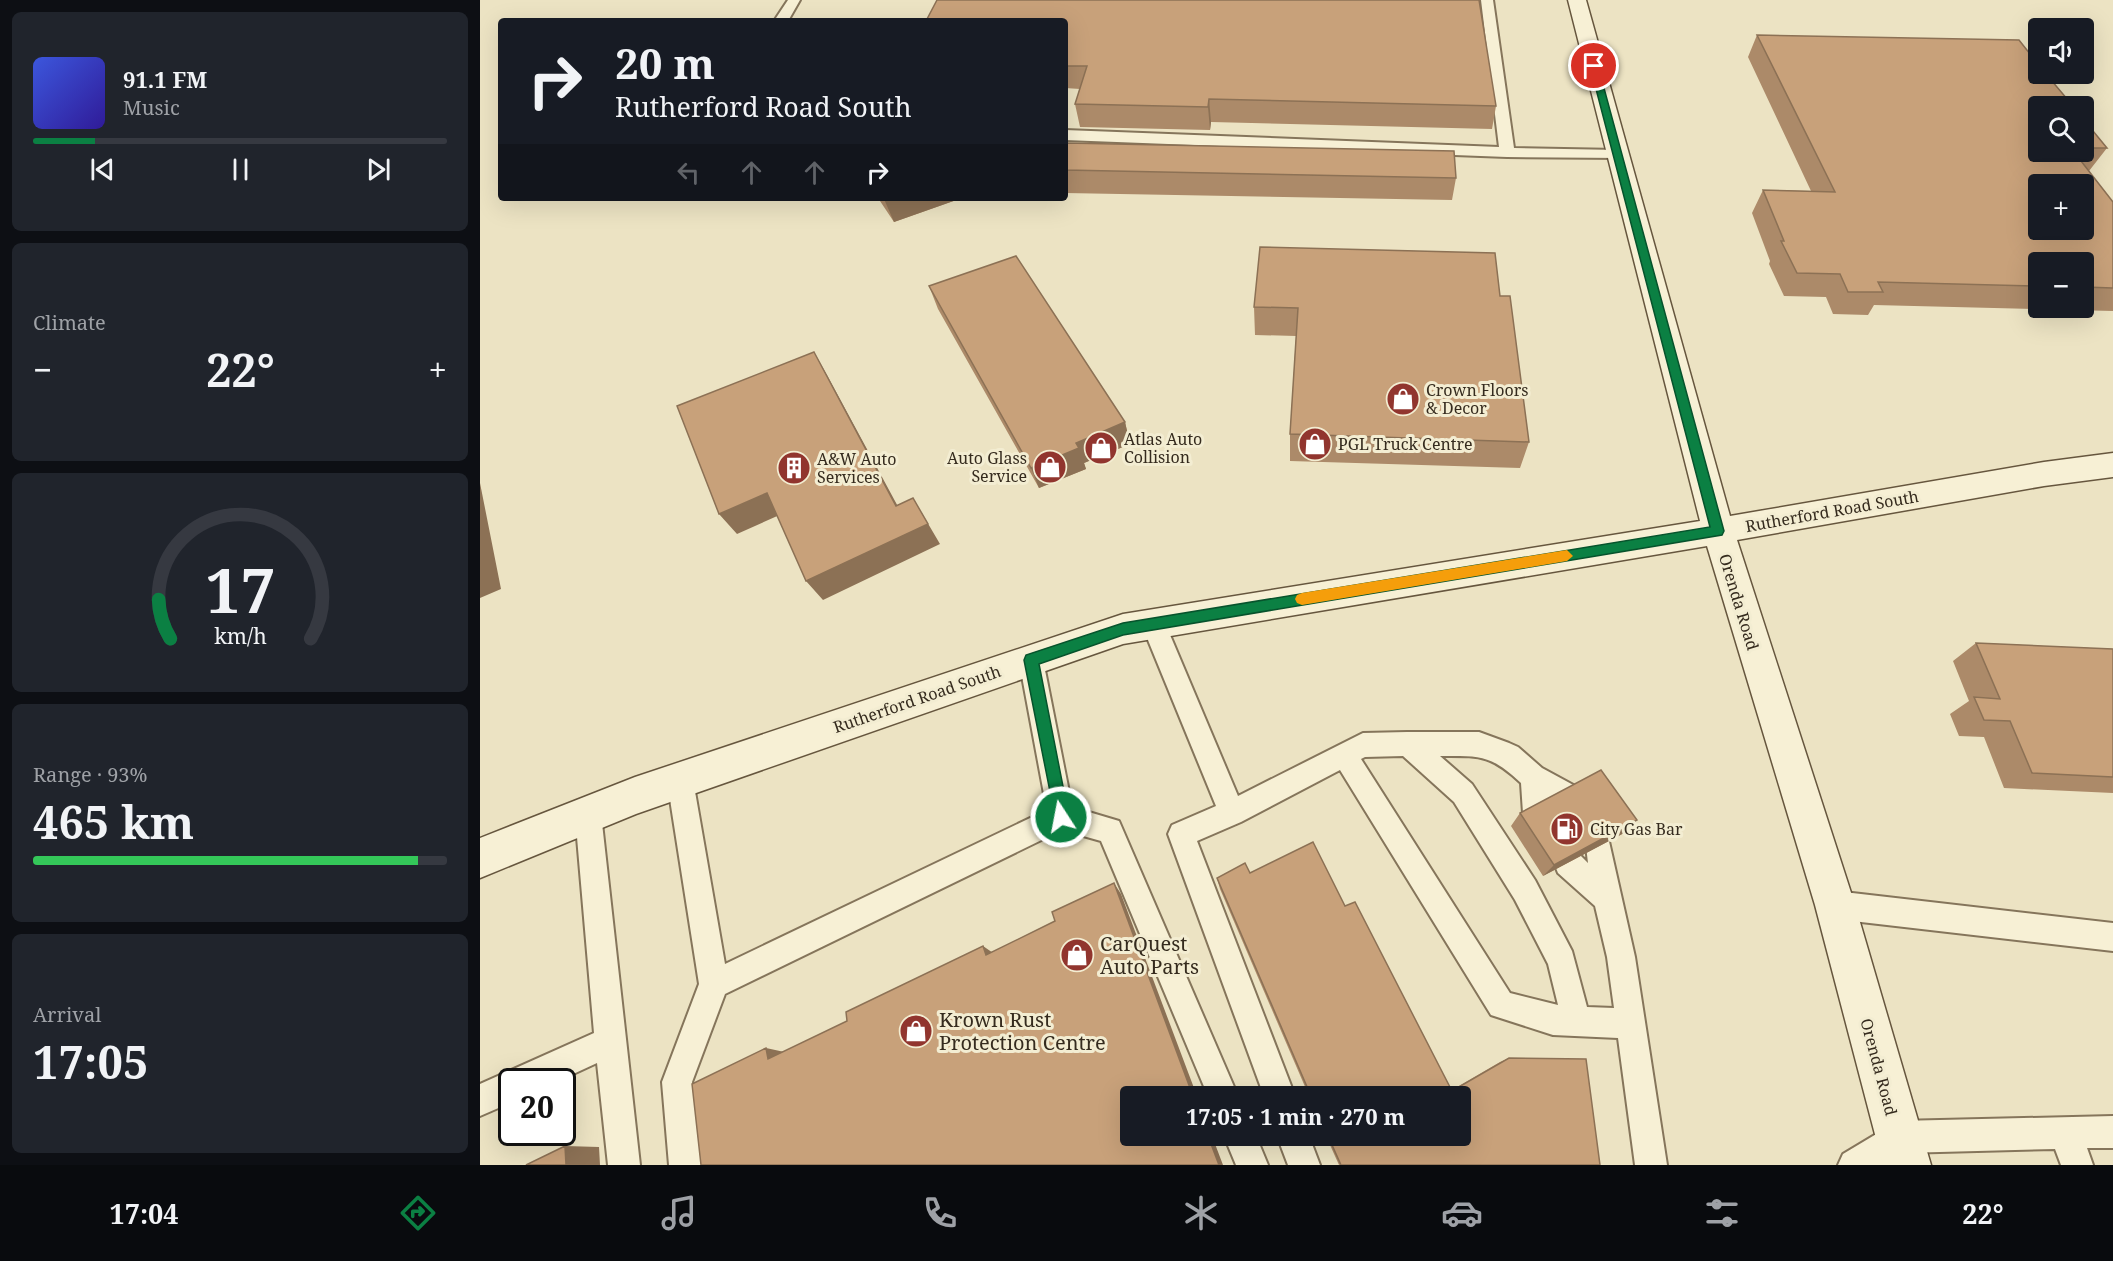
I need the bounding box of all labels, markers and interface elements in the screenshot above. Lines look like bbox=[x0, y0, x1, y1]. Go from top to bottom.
map controls bbox=[2028, 18, 2094, 318]
button: sound bbox=[2028, 18, 2094, 84]
text: 20 m bbox=[615, 34, 715, 91]
pin bbox=[1568, 40, 1619, 91]
icon: right bbox=[516, 42, 594, 120]
icon: arrive bbox=[1577, 49, 1610, 82]
text: 91.1 FM bbox=[123, 64, 207, 94]
text: Rutherford Road South bbox=[615, 88, 912, 125]
text: Music bbox=[123, 94, 180, 121]
button: search bbox=[2028, 96, 2094, 162]
icon: previous bbox=[86, 153, 119, 186]
icon: pause bbox=[224, 153, 257, 186]
icon: next bbox=[362, 153, 395, 186]
icon: left bbox=[672, 156, 705, 189]
icon: ahead bbox=[735, 156, 768, 189]
icon: ahead bbox=[798, 156, 831, 189]
icon: right bbox=[861, 156, 894, 189]
button: + bbox=[2028, 174, 2094, 240]
button: − bbox=[2028, 252, 2094, 318]
text: Climate bbox=[33, 309, 106, 336]
text: 22° bbox=[206, 339, 275, 400]
text: − bbox=[33, 347, 52, 392]
text: + bbox=[429, 347, 447, 392]
place label: Crown Floors & Decor bbox=[1426, 379, 1528, 419]
shop icon: Crown Floors & Decor bbox=[1385, 381, 1421, 417]
shop icon: PGL Truck Centre bbox=[1297, 426, 1333, 462]
place label: Atlas Auto Collision bbox=[1124, 428, 1202, 468]
shop icon: Atlas Auto Collision bbox=[1083, 430, 1119, 466]
place label: PGL Truck Centre bbox=[1338, 433, 1473, 455]
place label: Auto Glass Service bbox=[947, 447, 1027, 487]
place label: A&W Auto Services bbox=[817, 448, 896, 488]
shop icon: Auto Glass Service bbox=[1032, 449, 1068, 485]
building icon: A&W Auto Services bbox=[776, 450, 812, 486]
street label: Rutherford Road South bbox=[1744, 485, 1920, 537]
text: 17 bbox=[205, 547, 275, 632]
street label: Orenda Road bbox=[1714, 551, 1764, 653]
text: km/h bbox=[214, 622, 267, 651]
street label: Rutherford Road South bbox=[830, 660, 1004, 738]
text: Range · 93% bbox=[33, 761, 147, 788]
position arrow bbox=[1029, 785, 1093, 849]
text: 465 km bbox=[33, 791, 194, 852]
fuel station icon: City Gas Bar bbox=[1549, 811, 1585, 847]
place label: City Gas Bar bbox=[1590, 818, 1683, 840]
place label: CarQuest Auto Parts bbox=[1100, 930, 1199, 980]
shop icon: CarQuest Auto Parts bbox=[1059, 937, 1095, 973]
text: Arrival bbox=[33, 1001, 101, 1028]
place label: Krown Rust Protection Centre bbox=[939, 1006, 1106, 1056]
shop icon: Krown Rust Protection Centre bbox=[898, 1013, 934, 1049]
street label: Orenda Road bbox=[1855, 1016, 1903, 1118]
text: 17:05 bbox=[33, 1031, 148, 1092]
speed limit sign: 20 bbox=[498, 1068, 576, 1146]
text: 17:05 · 1 min · 270 m bbox=[1186, 1101, 1405, 1131]
icon: directions bbox=[397, 1192, 439, 1234]
icon: music bbox=[658, 1192, 700, 1234]
icon: phone bbox=[919, 1192, 961, 1234]
icon: climate bbox=[1180, 1192, 1222, 1234]
icon: car bbox=[1441, 1192, 1483, 1234]
icon: filters bbox=[1701, 1192, 1743, 1234]
text: 17:04 bbox=[109, 1195, 179, 1232]
text: 22° bbox=[1962, 1195, 2004, 1232]

